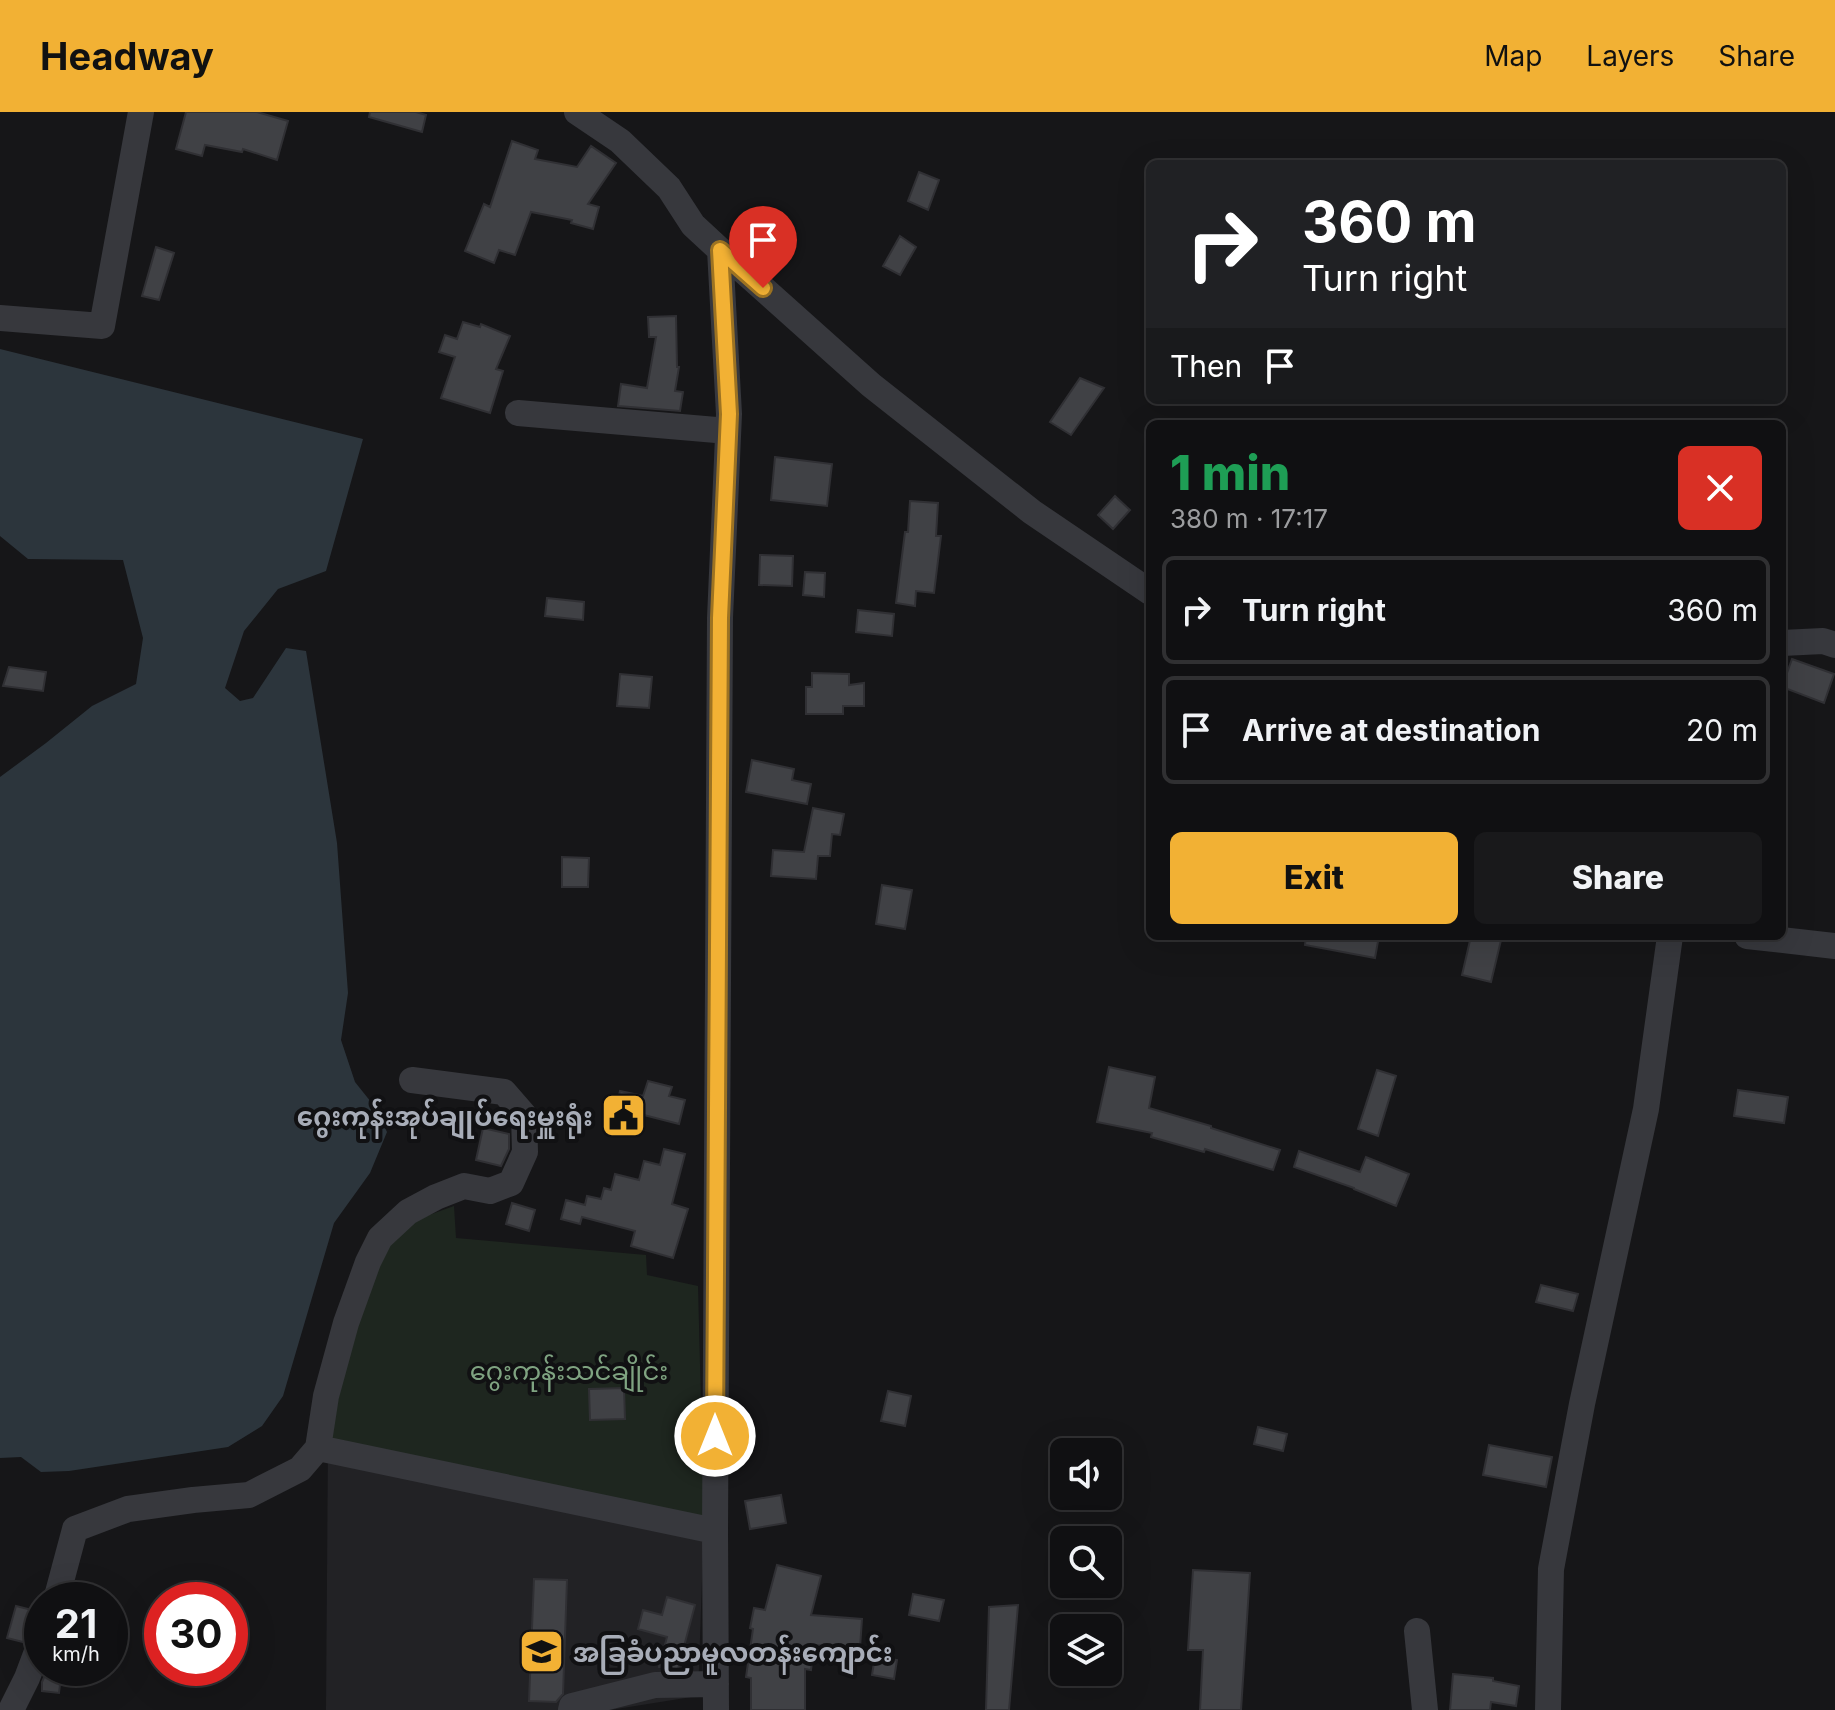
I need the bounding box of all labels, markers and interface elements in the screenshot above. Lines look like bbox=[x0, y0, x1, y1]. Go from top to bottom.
text: Headway bbox=[40, 33, 214, 79]
text: Map bbox=[1484, 39, 1542, 73]
text: Layers bbox=[1586, 39, 1674, 73]
text: Share bbox=[1718, 39, 1795, 73]
text: 360 m bbox=[1302, 188, 1477, 256]
icon: right bbox=[1170, 192, 1274, 296]
pin bbox=[729, 206, 797, 288]
icon: arrive bbox=[741, 218, 785, 262]
text: Turn right bbox=[1302, 256, 1467, 300]
icon: arrive bbox=[1258, 344, 1302, 388]
text: Then bbox=[1170, 348, 1242, 384]
text: 1 min bbox=[1170, 443, 1290, 502]
button: close bbox=[1678, 446, 1762, 530]
text: 380 m · 17:17 bbox=[1170, 503, 1328, 534]
icon: right bbox=[1174, 588, 1218, 632]
text: Turn right bbox=[1242, 592, 1386, 628]
text: 360 m bbox=[1667, 592, 1758, 628]
icon: arrive bbox=[1174, 708, 1218, 752]
text: Arrive at destination bbox=[1242, 712, 1540, 748]
text: 20 m bbox=[1686, 712, 1758, 748]
button: Exit bbox=[1170, 832, 1458, 924]
button: Share bbox=[1474, 832, 1762, 924]
public building icon: ဂွေးကုန်းအုပ်ချုပ်ရေးမှူးရုံး bbox=[600, 1092, 648, 1140]
place label: ဂွေးကုန်းအုပ်ချုပ်ရေးမှူးရုံး bbox=[297, 1098, 593, 1139]
park label: ဂွေးကုန်းသင်ချိုင်း bbox=[470, 1354, 668, 1392]
position arrow bbox=[673, 1394, 757, 1478]
map controls bbox=[1050, 1438, 1122, 1686]
button: sound bbox=[1050, 1438, 1122, 1510]
button: search bbox=[1050, 1526, 1122, 1598]
speed limit sign: 30 bbox=[144, 1582, 248, 1686]
text: 21 bbox=[55, 1599, 97, 1648]
button: layers bbox=[1050, 1614, 1122, 1686]
school or university icon: အခြခံပညာမူလတန်းကျောင်း bbox=[518, 1628, 566, 1676]
place label: အခြခံပညာမူလတန်းကျောင်း bbox=[573, 1634, 893, 1675]
text: km/h bbox=[52, 1642, 100, 1666]

